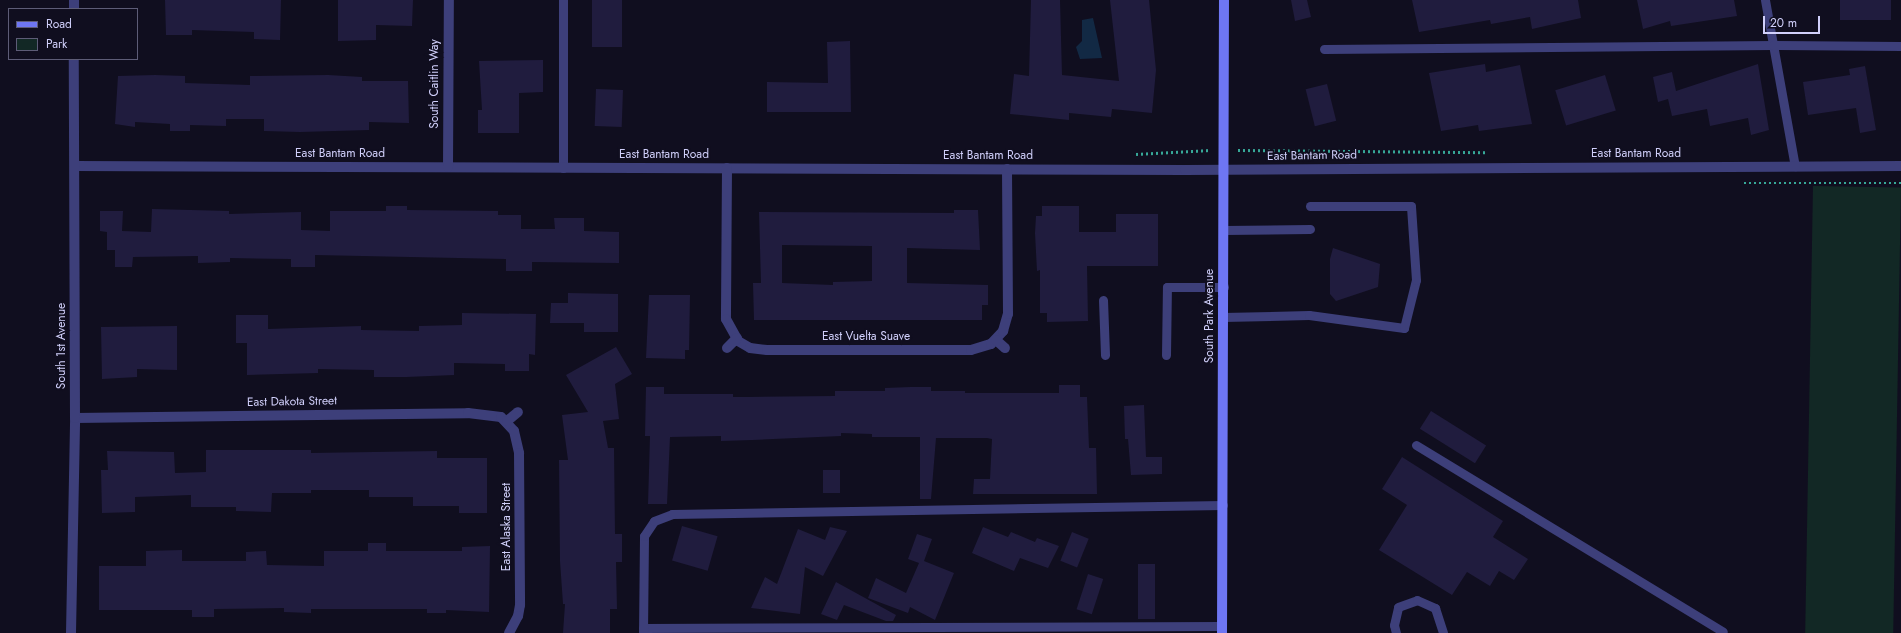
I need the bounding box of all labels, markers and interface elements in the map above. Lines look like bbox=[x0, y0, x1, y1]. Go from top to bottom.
legend bbox=[8, 8, 138, 60]
scale bar bbox=[1765, 8, 1822, 34]
text: 20 m bbox=[1770, 14, 1797, 32]
text: Road bbox=[46, 15, 72, 33]
text: Park bbox=[46, 35, 67, 53]
street label: South Caitlin Way bbox=[428, 39, 442, 129]
street label: East Bantam Road bbox=[295, 147, 385, 161]
street label: East Bantam Road bbox=[1591, 147, 1681, 161]
street label: East Bantam Road bbox=[619, 148, 709, 162]
street label: East Bantam Road bbox=[1267, 148, 1357, 164]
street label: East Bantam Road bbox=[943, 149, 1033, 163]
street label: South Park Avenue bbox=[1203, 269, 1217, 363]
street label: South 1st Avenue bbox=[55, 303, 69, 389]
street label: East Vuelta Suave bbox=[822, 330, 910, 344]
street label: East Dakota Street bbox=[247, 394, 337, 410]
street label: East Alaska Street bbox=[500, 483, 514, 571]

